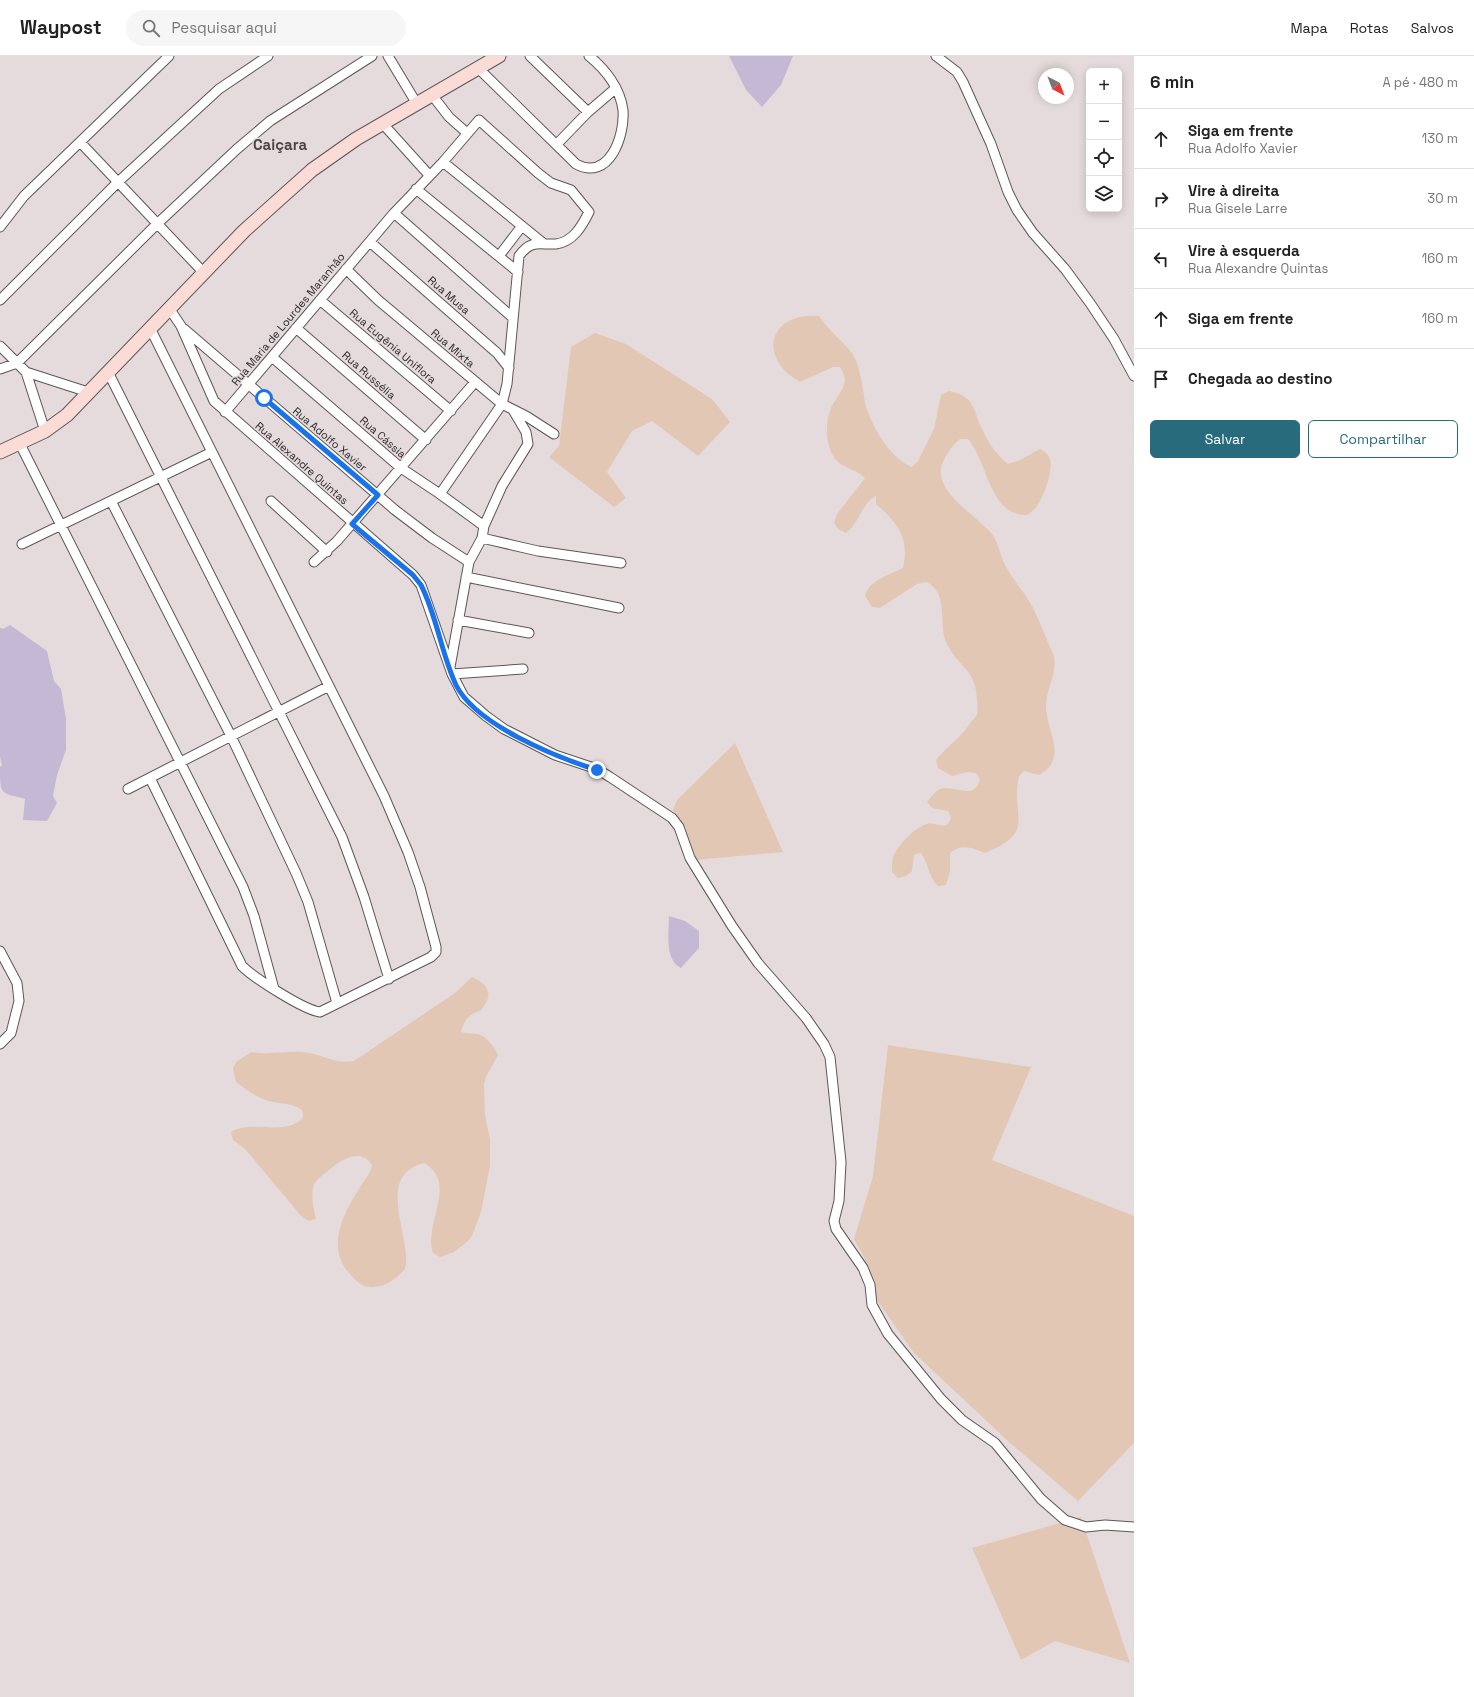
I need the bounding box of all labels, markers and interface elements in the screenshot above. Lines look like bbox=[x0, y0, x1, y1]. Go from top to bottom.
search box bbox=[126, 10, 406, 46]
text: Waypost bbox=[20, 15, 102, 40]
icon: search bbox=[140, 17, 162, 39]
text: Pesquisar aqui bbox=[172, 18, 277, 37]
text: Mapa bbox=[1290, 19, 1328, 37]
text: Rotas bbox=[1350, 19, 1389, 37]
text: Salvos bbox=[1411, 19, 1454, 37]
north arrow bbox=[1038, 68, 1074, 104]
map controls bbox=[1086, 68, 1122, 212]
button: + bbox=[1086, 68, 1122, 104]
text: 6 min bbox=[1150, 71, 1194, 93]
text: A pé · 480 m bbox=[1382, 74, 1458, 91]
button: − bbox=[1086, 104, 1122, 140]
text: Siga em frente bbox=[1188, 121, 1294, 140]
icon: ahead bbox=[1150, 128, 1172, 150]
text: 130 m bbox=[1422, 130, 1458, 147]
district label: Caiçara bbox=[253, 135, 307, 154]
button: locate bbox=[1086, 140, 1122, 176]
text: Rua Adolfo Xavier bbox=[1188, 140, 1298, 157]
button: layers bbox=[1086, 176, 1122, 212]
text: Vire à direita bbox=[1188, 181, 1279, 200]
icon: right bbox=[1150, 188, 1172, 210]
text: 30 m bbox=[1427, 190, 1458, 207]
text: Rua Gisele Larre bbox=[1188, 200, 1287, 217]
text: Vire à esquerda bbox=[1188, 241, 1300, 260]
icon: left bbox=[1150, 248, 1172, 270]
street label: Rua Maria de Lourdes Maranhão bbox=[228, 249, 348, 388]
text: 160 m bbox=[1422, 250, 1458, 267]
text: Rua Alexandre Quintas bbox=[1188, 260, 1328, 277]
street label: Rua Musa bbox=[425, 273, 473, 318]
street label: Rua Eugênia Uniflora bbox=[347, 306, 440, 387]
icon: ahead bbox=[1150, 308, 1172, 330]
text: Siga em frente bbox=[1188, 309, 1294, 328]
text: 160 m bbox=[1422, 310, 1458, 327]
street label: Rua Mixta bbox=[428, 326, 478, 371]
street label: Rua Russélia bbox=[339, 348, 399, 402]
icon: arrive bbox=[1150, 368, 1172, 390]
text: Chegada ao destino bbox=[1188, 369, 1332, 388]
route start bbox=[255, 389, 273, 407]
street label: Rua Adolfo Xavier bbox=[290, 404, 370, 474]
street label: Rua Cássia bbox=[357, 413, 410, 461]
street label: Rua Alexandre Quintas bbox=[253, 419, 352, 507]
button: Salvar bbox=[1150, 420, 1300, 458]
button: Compartilhar bbox=[1308, 420, 1458, 458]
route end bbox=[588, 761, 606, 779]

